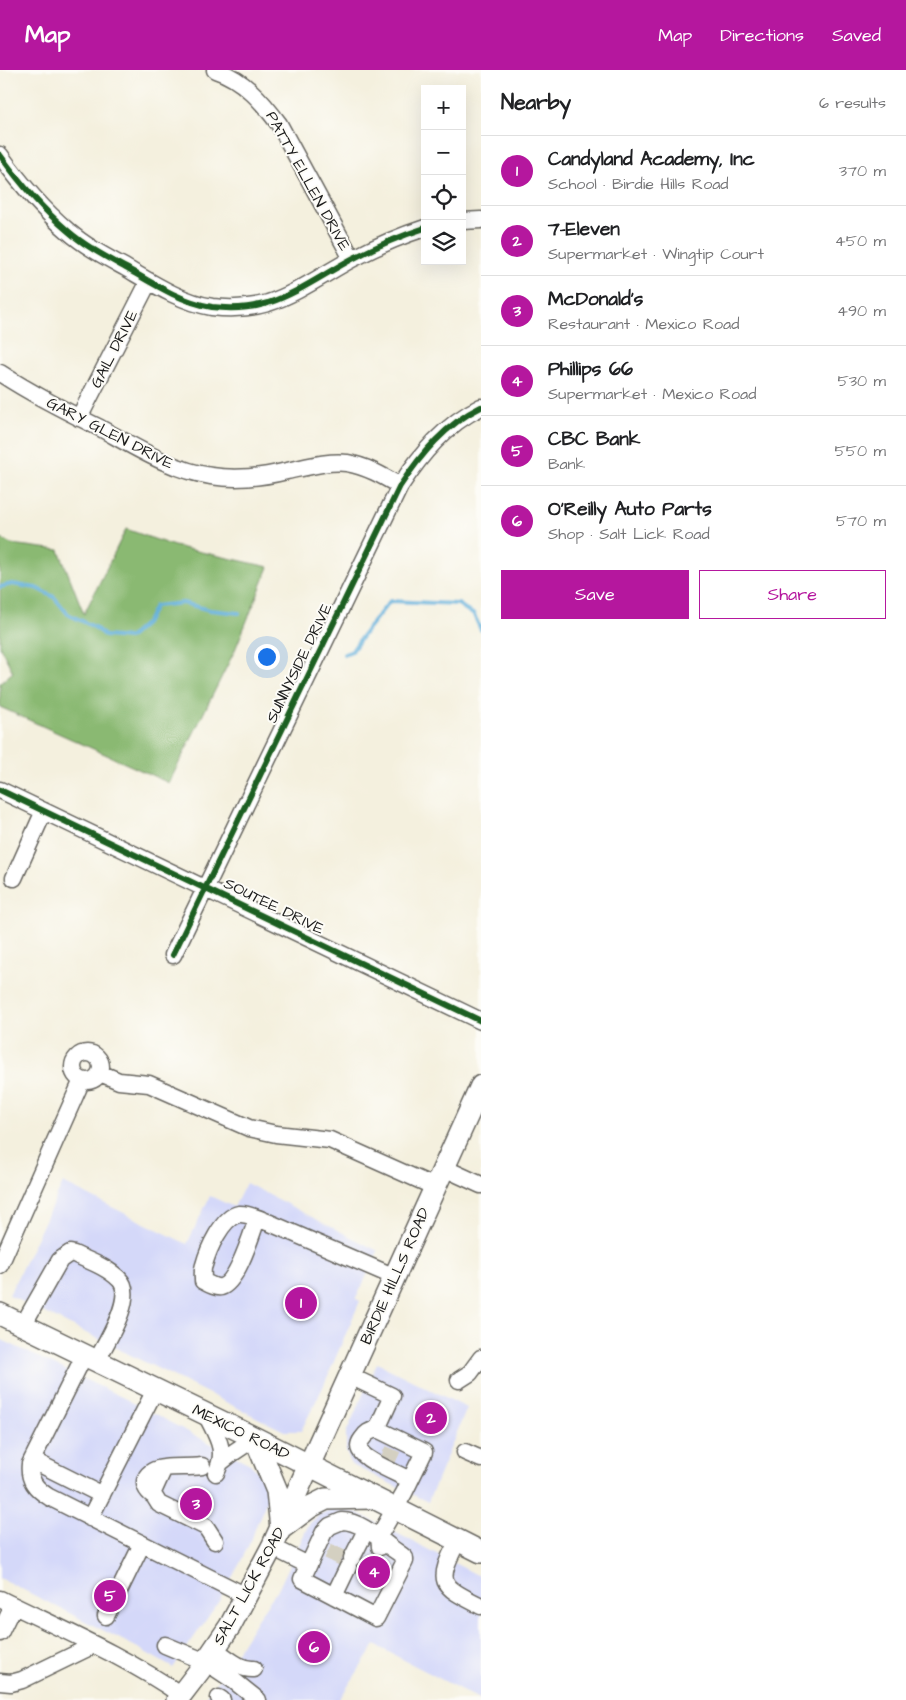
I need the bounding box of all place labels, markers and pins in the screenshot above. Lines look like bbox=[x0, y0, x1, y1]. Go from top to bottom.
pin: 1 bbox=[285, 1284, 317, 1322]
pin: 2 bbox=[415, 1399, 447, 1437]
pin: 3 bbox=[180, 1485, 212, 1523]
pin: 4 bbox=[358, 1553, 390, 1591]
pin: 5 bbox=[94, 1577, 126, 1615]
pin: 6 bbox=[298, 1628, 330, 1666]

